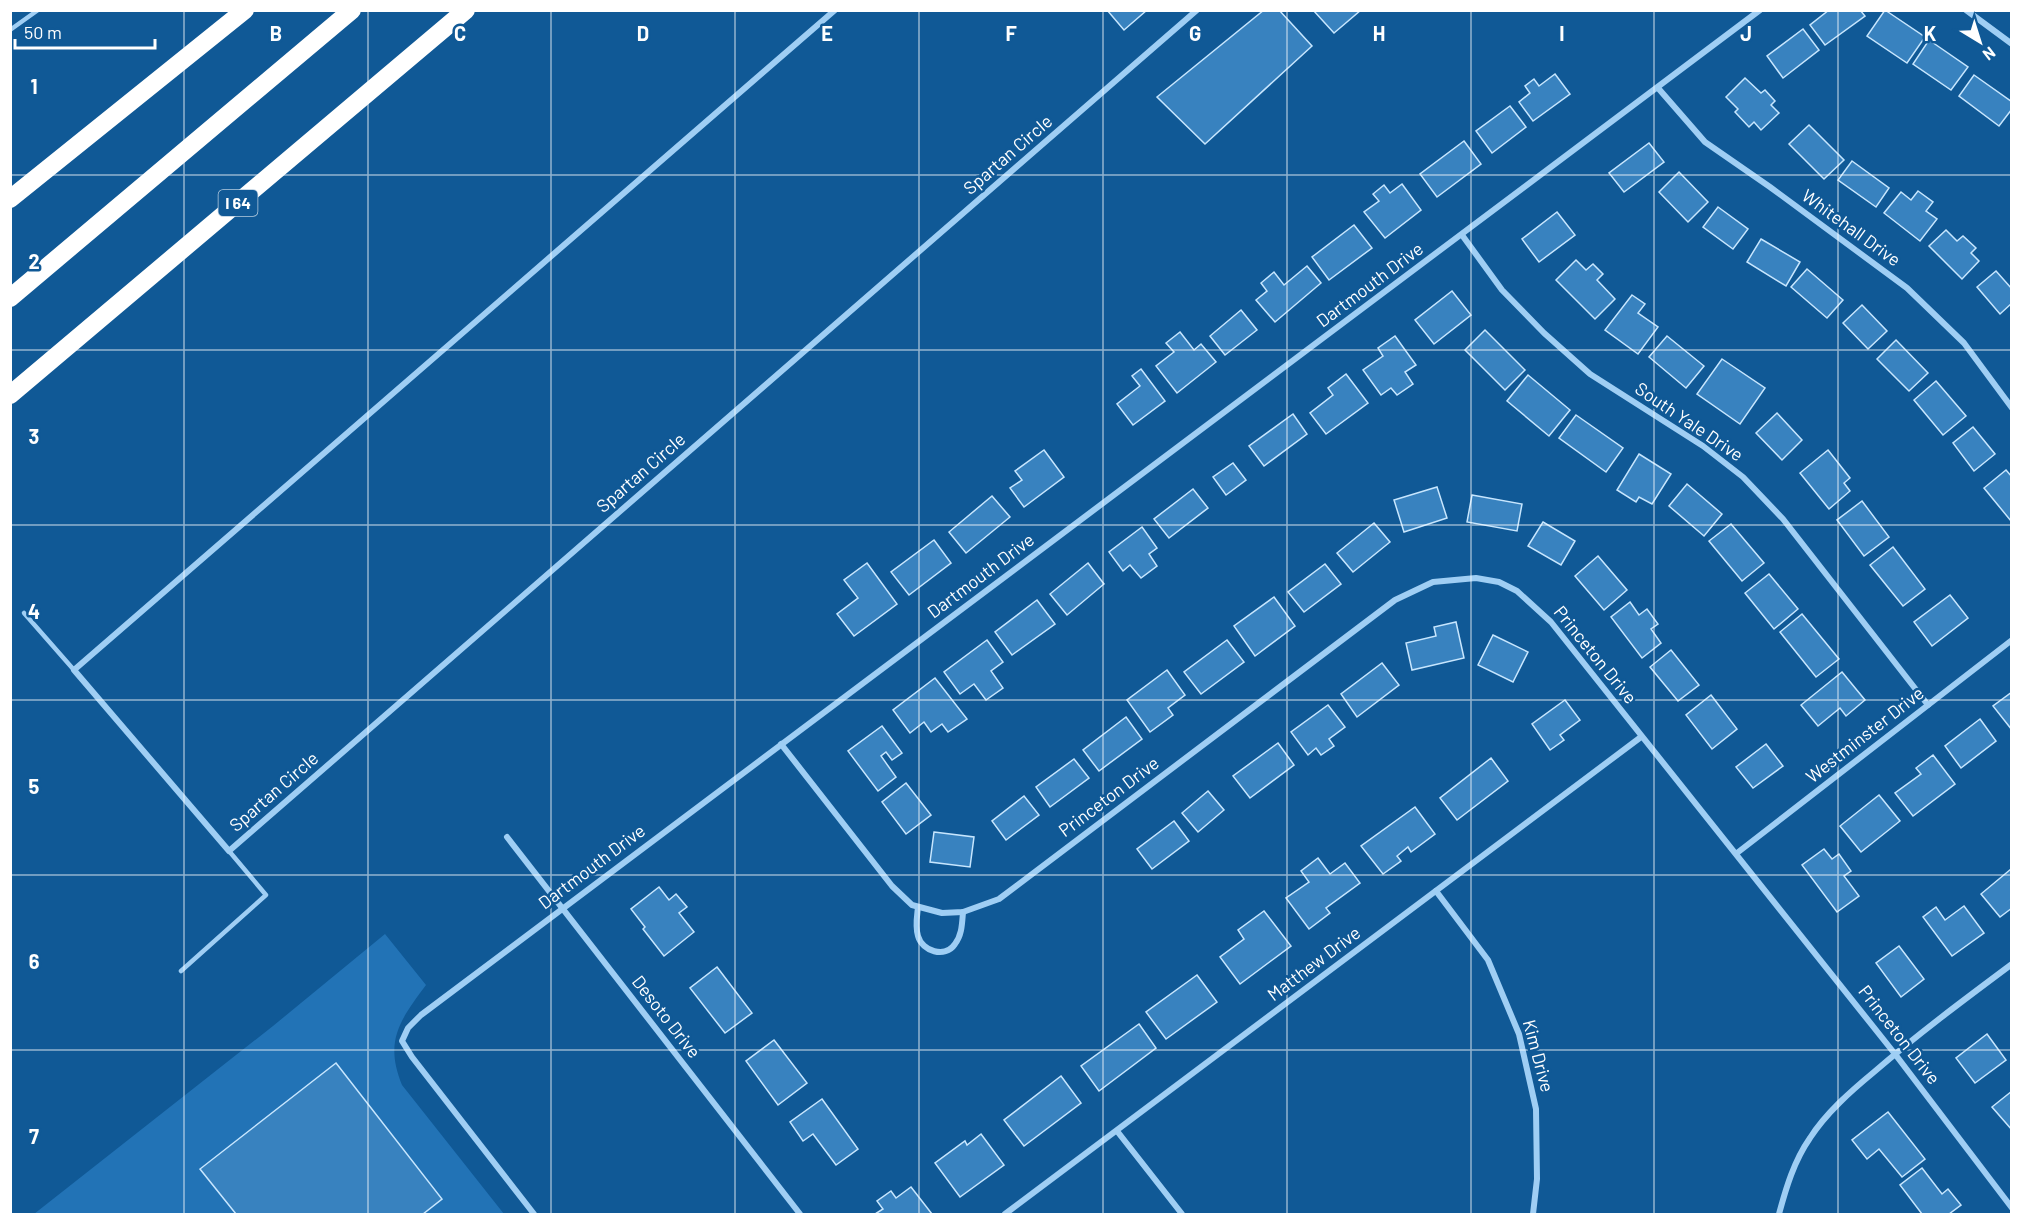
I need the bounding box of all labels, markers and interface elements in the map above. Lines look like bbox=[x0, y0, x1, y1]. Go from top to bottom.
scale bar bbox=[15, 12, 154, 50]
north arrow bbox=[1950, 12, 2010, 72]
text: 50 m bbox=[24, 21, 62, 43]
text: B bbox=[270, 21, 282, 45]
text: C bbox=[454, 21, 466, 45]
text: D bbox=[637, 21, 649, 45]
text: E bbox=[821, 21, 833, 45]
text: F bbox=[1005, 21, 1017, 45]
text: G bbox=[1189, 21, 1201, 45]
text: H bbox=[1373, 21, 1385, 45]
text: I bbox=[1559, 21, 1565, 45]
text: J bbox=[1740, 21, 1752, 45]
text: K bbox=[1924, 21, 1937, 45]
text: N bbox=[1980, 43, 2000, 65]
text: 1 bbox=[30, 74, 38, 98]
street label: Spartan Circle bbox=[958, 110, 1056, 199]
street label: Whitehall Drive bbox=[1798, 184, 1905, 270]
road number: I 64 bbox=[218, 190, 258, 216]
street label: Dartmouth Drive bbox=[1312, 237, 1427, 331]
text: 2 bbox=[28, 249, 40, 273]
street label: South Yale Drive bbox=[1631, 377, 1748, 465]
text: 3 bbox=[29, 424, 39, 448]
street label: Spartan Circle bbox=[591, 428, 689, 517]
street label: Dartmouth Drive bbox=[923, 528, 1038, 622]
text: 4 bbox=[28, 599, 40, 623]
street label: Princeton Drive bbox=[1550, 601, 1642, 708]
street label: Westminster Drive bbox=[1801, 681, 1928, 787]
street label: Spartan Circle bbox=[224, 747, 322, 836]
street label: Princeton Drive bbox=[1054, 751, 1163, 841]
text: 5 bbox=[29, 774, 40, 798]
street label: Dartmouth Drive bbox=[534, 819, 649, 913]
street label: Matthew Drive bbox=[1263, 921, 1364, 1005]
text: 6 bbox=[29, 949, 40, 973]
street label: Desoto Drive bbox=[628, 971, 706, 1062]
street label: Princeton Drive bbox=[1854, 980, 1945, 1088]
street label: Kim Drive bbox=[1519, 1017, 1559, 1094]
text: 7 bbox=[29, 1124, 39, 1148]

